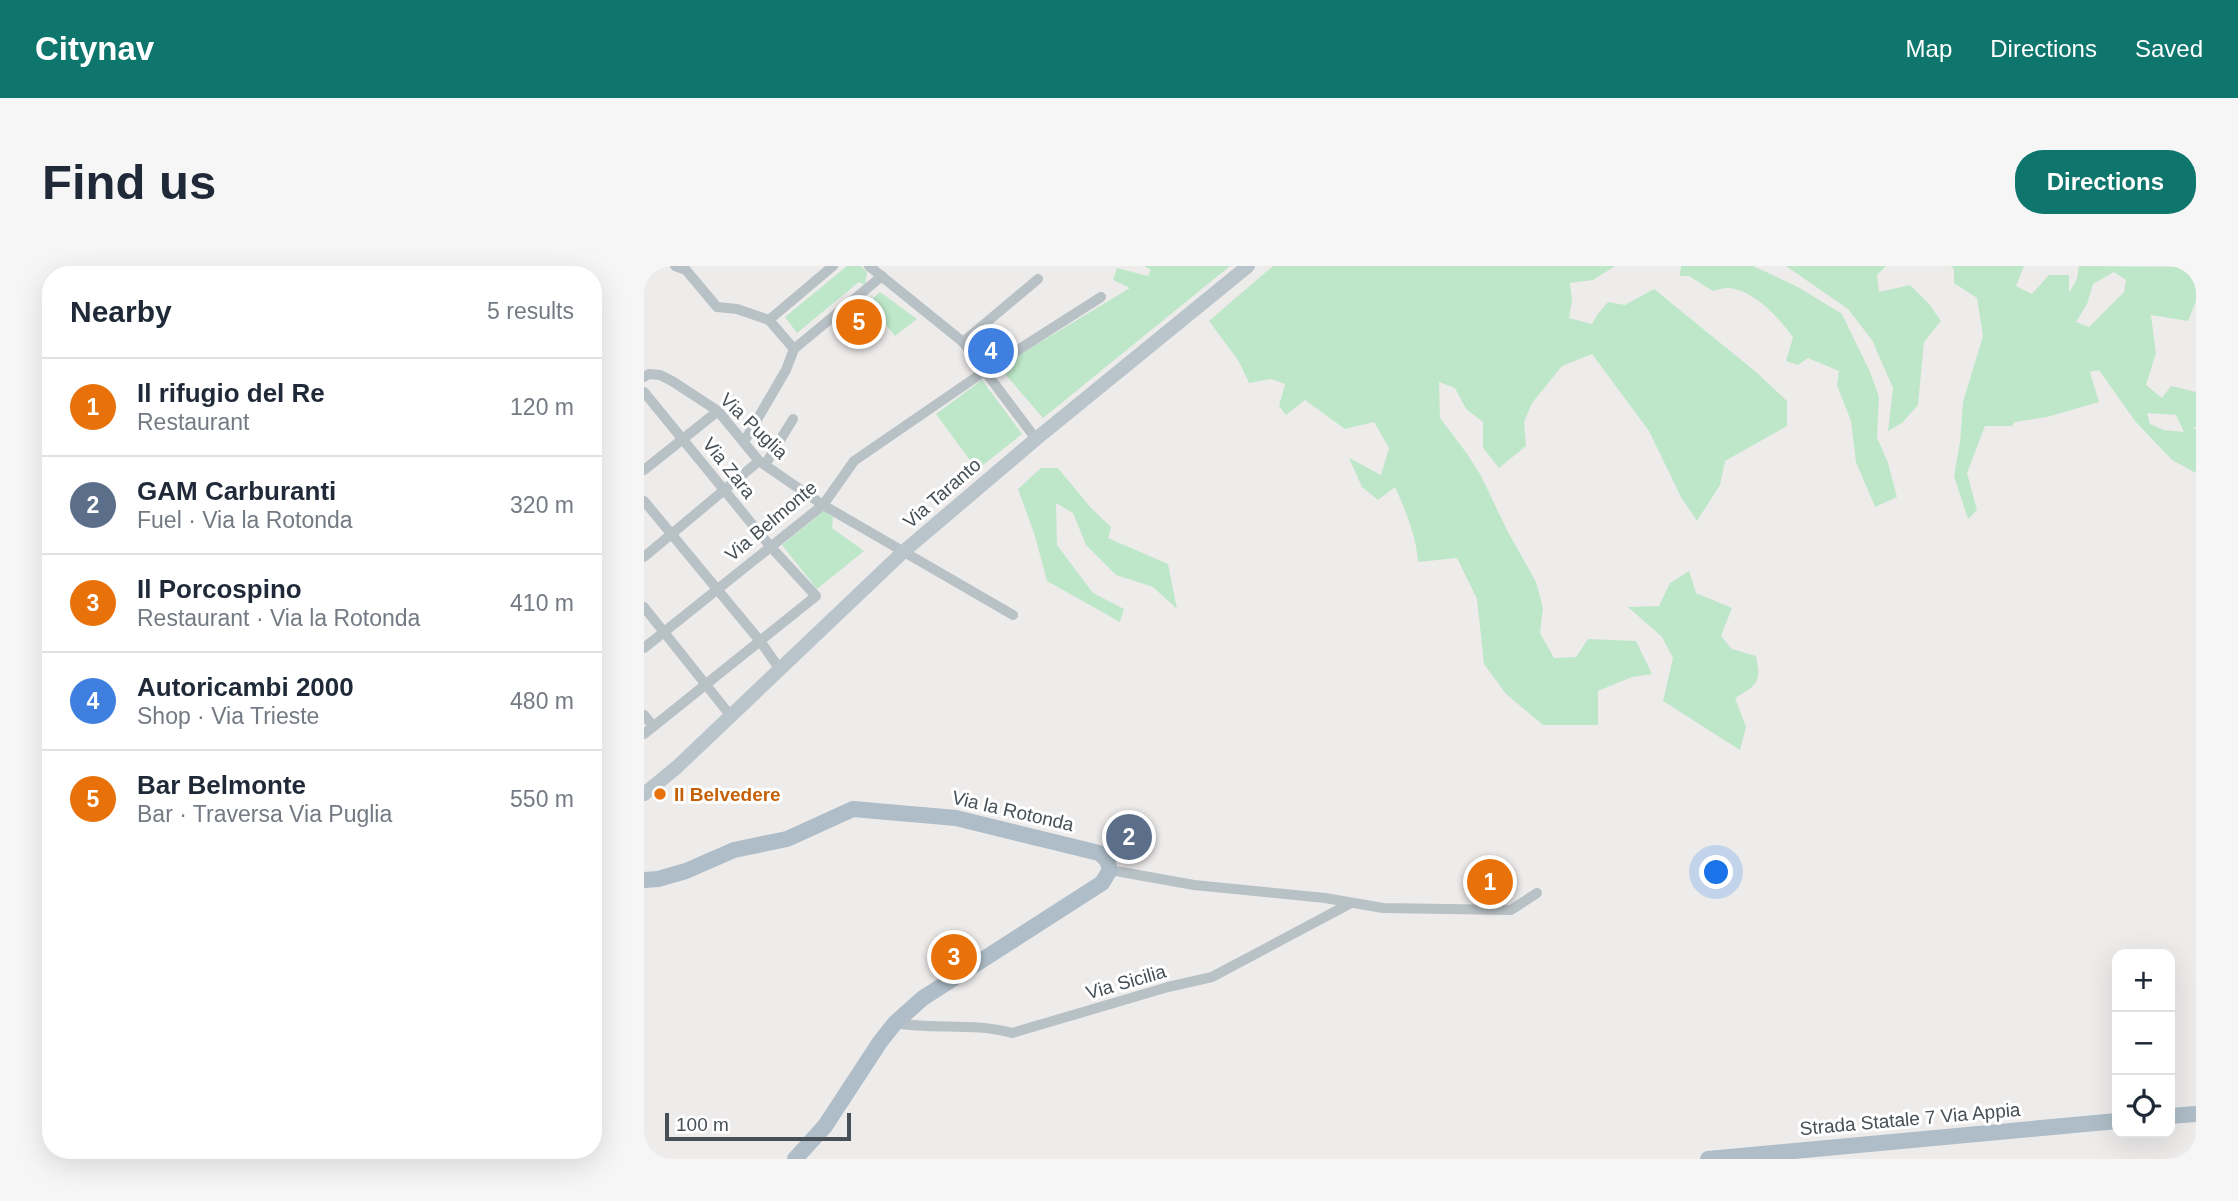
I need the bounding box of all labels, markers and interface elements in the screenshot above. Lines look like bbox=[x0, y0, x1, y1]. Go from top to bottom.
text: Citynav bbox=[35, 30, 154, 67]
text: Map bbox=[1906, 35, 1952, 62]
text: Directions bbox=[1990, 35, 2097, 62]
text: Saved bbox=[2135, 35, 2203, 62]
button: Directions bbox=[2015, 150, 2196, 214]
text: Find us bbox=[42, 155, 216, 209]
text: Nearby bbox=[70, 295, 172, 328]
pin: 5 bbox=[836, 296, 882, 348]
text: 5 results bbox=[487, 298, 574, 324]
pin: 4 bbox=[968, 325, 1014, 377]
text: Il rifugio del Re bbox=[137, 378, 325, 408]
street label: Via Puglia bbox=[716, 389, 792, 463]
text: 1 bbox=[87, 394, 99, 420]
text: 120 m bbox=[510, 394, 574, 420]
text: Restaurant bbox=[137, 409, 250, 435]
street label: Via Zara bbox=[698, 434, 760, 503]
street label: Via Taranto bbox=[899, 454, 985, 532]
text: GAM Carburanti bbox=[137, 476, 336, 506]
street label: Via Belmonte bbox=[721, 477, 821, 565]
text: 2 bbox=[87, 492, 99, 518]
text: 320 m bbox=[510, 492, 574, 518]
text: Fuel · Via la Rotonda bbox=[137, 507, 353, 533]
text: Il Porcospino bbox=[137, 574, 302, 604]
text: 3 bbox=[87, 590, 99, 616]
text: 410 m bbox=[510, 590, 574, 616]
text: Restaurant · Via la Rotonda bbox=[137, 605, 420, 631]
text: Autoricambi 2000 bbox=[137, 672, 354, 702]
text: 4 bbox=[87, 688, 99, 714]
text: 480 m bbox=[510, 688, 574, 714]
text: Shop · Via Trieste bbox=[137, 703, 319, 729]
text: Bar Belmonte bbox=[137, 770, 306, 800]
place label: Il Belvedere bbox=[674, 784, 781, 805]
text: 5 bbox=[87, 786, 99, 812]
text: 550 m bbox=[510, 786, 574, 812]
marker: Il Belvedere bbox=[652, 786, 668, 802]
street label: Via la Rotonda bbox=[950, 787, 1076, 835]
text: Bar · Traversa Via Puglia bbox=[137, 801, 392, 827]
pin: 2 bbox=[1106, 811, 1152, 863]
your location bbox=[1699, 855, 1733, 889]
pin: 1 bbox=[1467, 856, 1513, 908]
pin: 3 bbox=[931, 931, 977, 983]
map controls bbox=[2112, 949, 2175, 1138]
button: + bbox=[2112, 949, 2175, 1012]
street label: Via Sicilia bbox=[1084, 960, 1169, 1003]
button: − bbox=[2112, 1012, 2175, 1075]
button: locate bbox=[2112, 1075, 2175, 1138]
street label: Strada Statale 7 Via Appia bbox=[1799, 1099, 2022, 1139]
scale bar bbox=[665, 1110, 850, 1142]
text: 100 m bbox=[676, 1114, 729, 1135]

